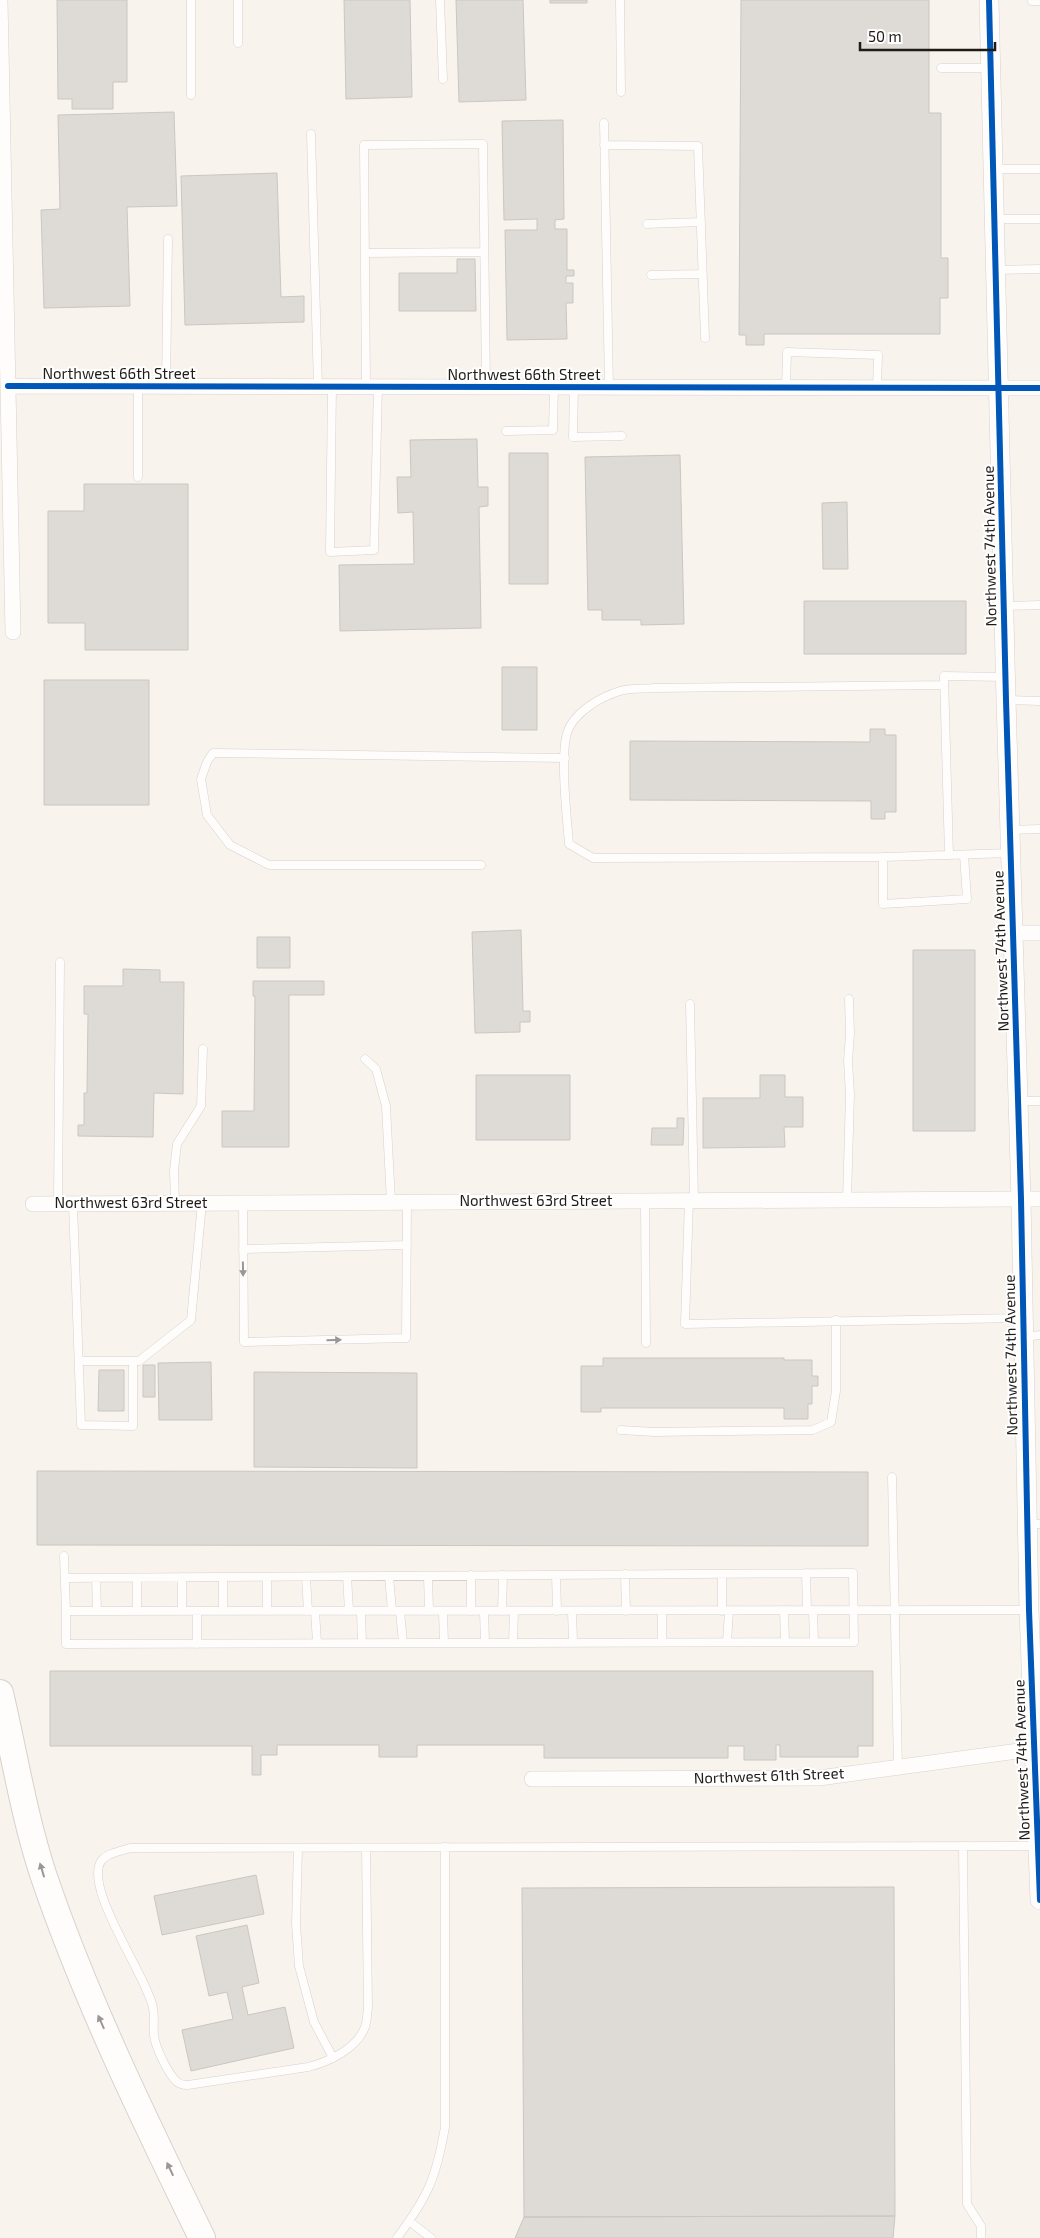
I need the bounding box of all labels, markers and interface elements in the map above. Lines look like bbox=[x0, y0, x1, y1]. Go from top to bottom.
scale bar bbox=[860, 20, 995, 52]
text: 50 m bbox=[868, 27, 902, 45]
street label: Northwest 66th Street bbox=[42, 364, 196, 382]
street label: Northwest 66th Street bbox=[447, 365, 601, 383]
street label: Northwest 74th Avenue bbox=[979, 465, 999, 627]
street label: Northwest 74th Avenue bbox=[988, 870, 1012, 1032]
street label: Northwest 63rd Street bbox=[459, 1191, 613, 1209]
street label: Northwest 63rd Street bbox=[54, 1193, 208, 1211]
one-way arrow bbox=[240, 1262, 248, 1278]
street label: Northwest 74th Avenue bbox=[1000, 1274, 1020, 1436]
one-way arrow bbox=[326, 1336, 342, 1344]
street label: Northwest 74th Avenue bbox=[1009, 1679, 1033, 1841]
street label: Northwest 61th Street bbox=[693, 1763, 845, 1787]
one-way arrow bbox=[38, 1863, 46, 1878]
one-way arrow bbox=[97, 2015, 105, 2029]
one-way arrow bbox=[165, 2162, 173, 2176]

